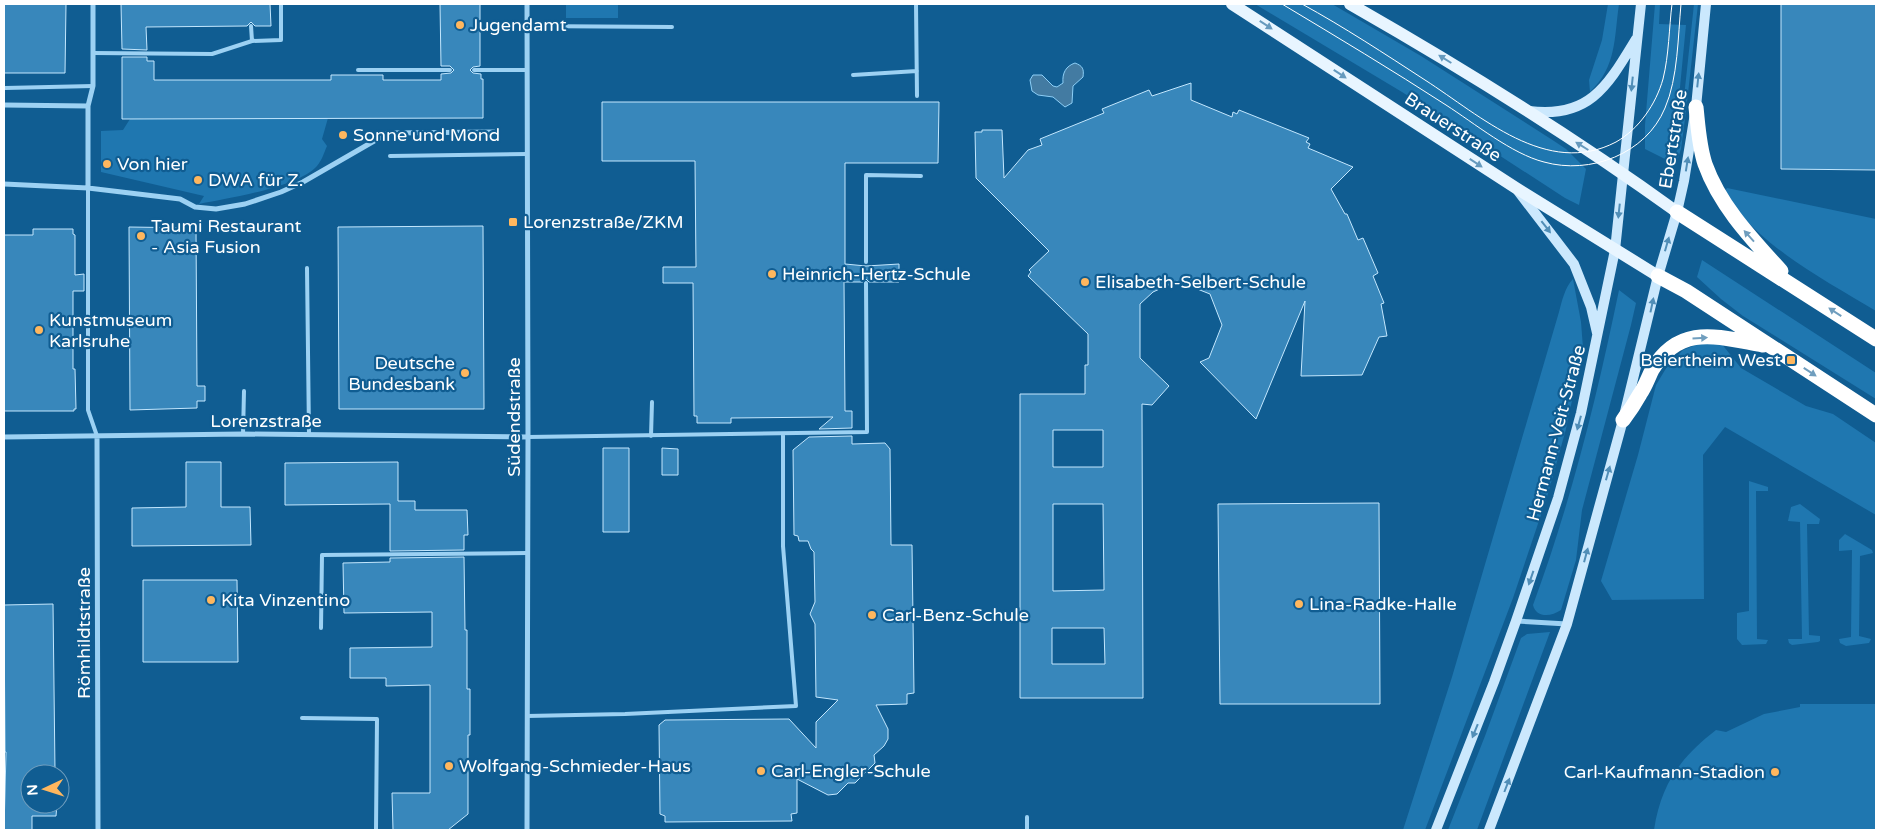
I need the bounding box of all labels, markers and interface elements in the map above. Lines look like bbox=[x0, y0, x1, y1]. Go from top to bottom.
place label: Jugendamt bbox=[470, 14, 567, 36]
marker: Jugendamt bbox=[454, 19, 466, 31]
one-way arrow bbox=[1259, 20, 1272, 30]
one-way arrow bbox=[1438, 54, 1452, 64]
one-way arrow bbox=[1333, 69, 1347, 79]
one-way arrow bbox=[1694, 72, 1702, 88]
one-way arrow bbox=[1628, 76, 1636, 92]
street label: Brauerstraße bbox=[1400, 88, 1506, 166]
street label: Ebertstraße bbox=[1654, 88, 1692, 190]
place label: Sonne und Mond bbox=[353, 124, 500, 146]
marker: Sonne und Mond bbox=[337, 129, 349, 141]
one-way arrow bbox=[1576, 141, 1589, 151]
place label: Von hier bbox=[117, 153, 188, 175]
one-way arrow bbox=[1683, 156, 1691, 172]
marker: Von hier bbox=[101, 158, 113, 170]
one-way arrow bbox=[1470, 158, 1483, 167]
place label: DWA für Z. bbox=[208, 169, 303, 191]
marker: DWA für Z. bbox=[192, 174, 204, 186]
one-way arrow bbox=[1615, 204, 1623, 220]
place label: Lorenzstraße/ZKM bbox=[523, 211, 684, 233]
place label: Taumi Restaurant - Asia Fusion bbox=[151, 215, 301, 258]
marker: Lorenzstraße/ZKM bbox=[507, 216, 519, 228]
one-way arrow bbox=[1541, 220, 1551, 233]
marker: Taumi Restaurant - Asia Fusion bbox=[135, 230, 147, 242]
one-way arrow bbox=[1743, 230, 1755, 242]
one-way arrow bbox=[1664, 236, 1672, 251]
place label: Heinrich-Hertz-Schule bbox=[782, 263, 971, 285]
marker: Heinrich-Hertz-Schule bbox=[766, 268, 778, 280]
place label: Elisabeth-Selbert-Schule bbox=[1095, 271, 1306, 293]
marker: Elisabeth-Selbert-Schule bbox=[1079, 276, 1091, 288]
one-way arrow bbox=[1648, 298, 1656, 313]
one-way arrow bbox=[1829, 307, 1842, 317]
place label: Kunstmuseum Karlsruhe bbox=[49, 309, 172, 352]
marker: Kunstmuseum Karlsruhe bbox=[33, 324, 45, 336]
one-way arrow bbox=[1692, 333, 1708, 341]
street label: Hermann-Veit-Straße bbox=[1522, 342, 1590, 524]
place label: Beiertheim West bbox=[1640, 349, 1781, 371]
place label: Deutsche Bundesbank bbox=[348, 352, 455, 395]
marker: Beiertheim West bbox=[1785, 354, 1797, 366]
street label: Südendstraße bbox=[503, 357, 525, 477]
marker: Deutsche Bundesbank bbox=[459, 367, 471, 379]
one-way arrow bbox=[1804, 368, 1817, 377]
street label: Lorenzstraße bbox=[210, 410, 322, 432]
one-way arrow bbox=[1574, 416, 1582, 431]
one-way arrow bbox=[1605, 465, 1613, 480]
one-way arrow bbox=[1582, 547, 1590, 562]
street label: Römhildtstraße bbox=[73, 567, 95, 699]
one-way arrow bbox=[1526, 571, 1534, 586]
place label: Kita Vinzentino bbox=[221, 589, 350, 611]
place label: Lina-Radke-Halle bbox=[1309, 593, 1457, 615]
marker: Kita Vinzentino bbox=[205, 594, 217, 606]
marker: Lina-Radke-Halle bbox=[1293, 598, 1305, 610]
place label: Carl-Benz-Schule bbox=[882, 604, 1029, 626]
marker: Carl-Benz-Schule bbox=[866, 609, 878, 621]
one-way arrow bbox=[1471, 724, 1479, 739]
place label: Wolfgang-Schmieder-Haus bbox=[459, 755, 691, 777]
marker: Wolfgang-Schmieder-Haus bbox=[443, 760, 455, 772]
place label: Carl-Engler-Schule bbox=[771, 760, 931, 782]
place label: Carl-Kaufmann-Stadion bbox=[1564, 761, 1765, 783]
north arrow bbox=[20, 764, 70, 814]
marker: Carl-Engler-Schule bbox=[755, 765, 767, 777]
marker: Carl-Kaufmann-Stadion bbox=[1769, 766, 1781, 778]
one-way arrow bbox=[1503, 777, 1511, 792]
text: N bbox=[24, 784, 41, 796]

